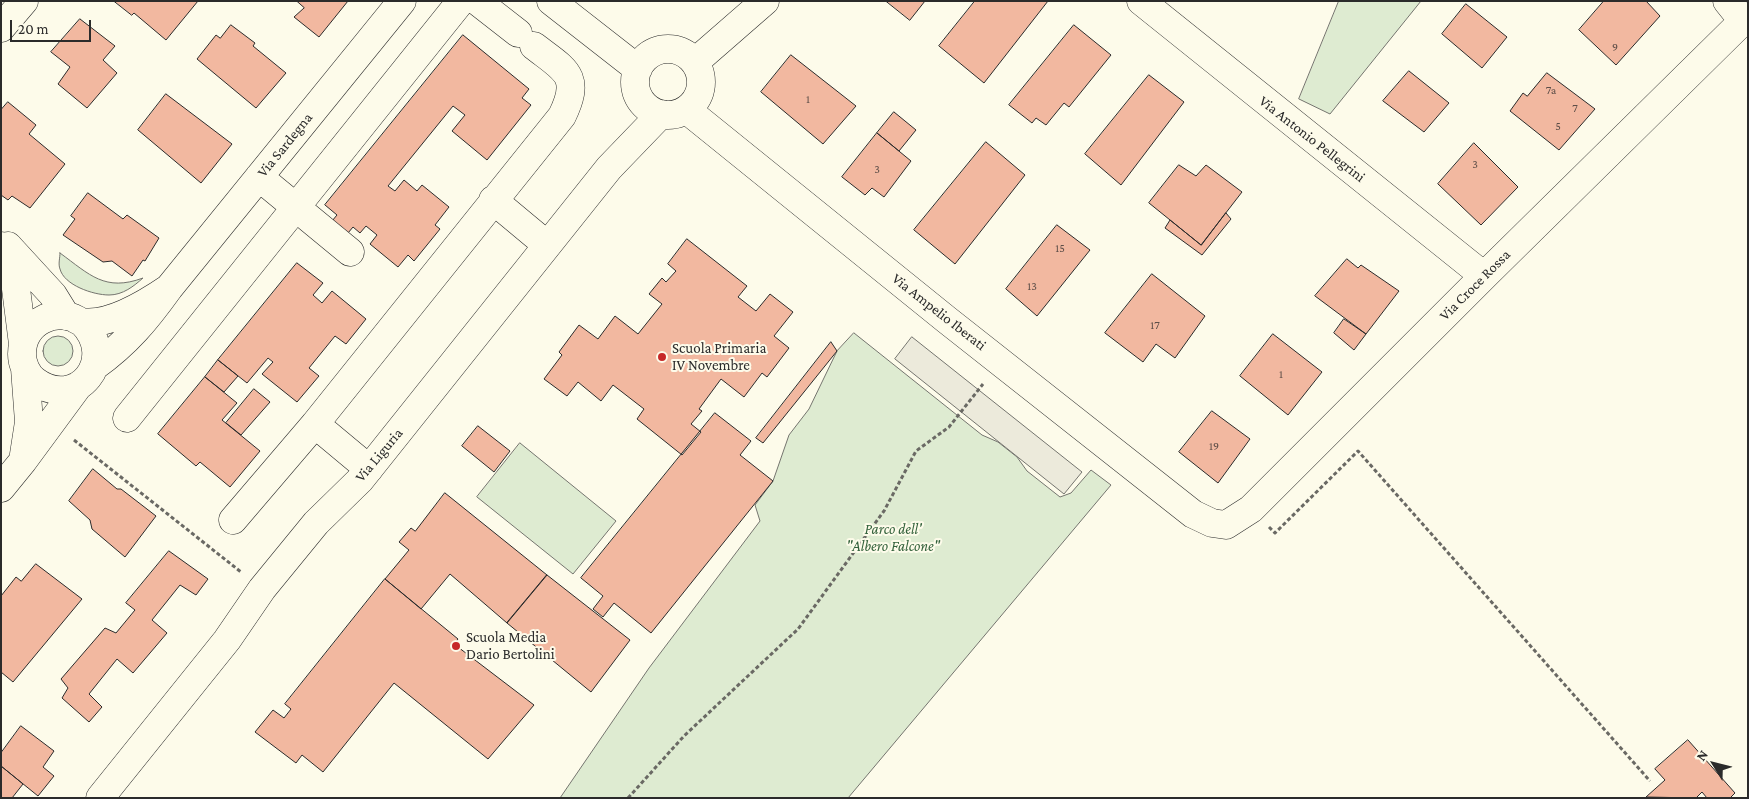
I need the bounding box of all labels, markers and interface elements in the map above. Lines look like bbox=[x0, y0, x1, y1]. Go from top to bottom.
scale bar bbox=[12, 10, 94, 42]
text: 20 m bbox=[18, 21, 49, 37]
house number: 9 bbox=[1612, 40, 1618, 54]
house number: 7a bbox=[1546, 83, 1556, 97]
house number: 1 bbox=[806, 92, 810, 106]
street label: Via Antonio Pellegrini bbox=[1255, 92, 1369, 186]
house number: 7 bbox=[1572, 101, 1578, 115]
street label: Via Sardegna bbox=[254, 109, 316, 181]
house number: 5 bbox=[1555, 119, 1561, 133]
house number: 3 bbox=[1472, 157, 1478, 171]
house number: 3 bbox=[874, 162, 880, 176]
house number: 15 bbox=[1055, 241, 1065, 255]
street label: Via Croce Rossa bbox=[1436, 246, 1514, 324]
street label: Via Ampelio Iberati bbox=[888, 270, 990, 354]
house number: 13 bbox=[1027, 279, 1037, 293]
house number: 17 bbox=[1150, 318, 1160, 332]
place label: Scuola Primaria IV Novembre bbox=[672, 339, 766, 374]
marker: Scuola Primaria IV Novembre bbox=[656, 351, 668, 363]
house number: 1 bbox=[1279, 367, 1283, 381]
street label: Via Liguria bbox=[351, 424, 407, 486]
house number: 19 bbox=[1209, 439, 1219, 453]
park label: Parco dell' "Albero Falcone" bbox=[846, 520, 940, 555]
place label: Scuola Media Dario Bertolini bbox=[466, 628, 555, 663]
marker: Scuola Media Dario Bertolini bbox=[450, 640, 462, 652]
north arrow bbox=[1689, 739, 1739, 789]
text: N bbox=[1693, 747, 1711, 764]

